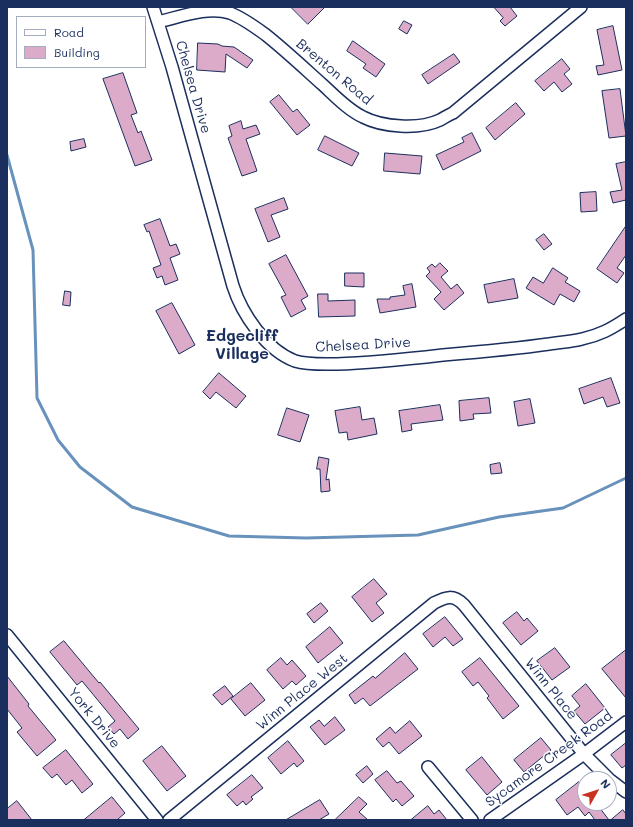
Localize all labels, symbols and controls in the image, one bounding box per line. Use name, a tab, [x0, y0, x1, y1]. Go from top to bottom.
legend	[16, 16, 146, 68]
text: Road	[54, 24, 84, 40]
street label: Brenton Road	[293, 35, 375, 109]
street label: Chelsea Drive	[172, 39, 214, 135]
text: Building	[54, 44, 100, 60]
district label: Edgecliff Village	[206, 326, 278, 364]
street label: Chelsea Drive	[315, 334, 411, 356]
street label: Winn Place West	[253, 650, 351, 734]
street label: Winn Place	[521, 655, 581, 723]
street label: York Drive	[64, 684, 124, 752]
street label: Sycamore Creek Road	[482, 707, 616, 811]
north arrow	[577, 771, 617, 811]
text: N	[597, 776, 614, 792]

